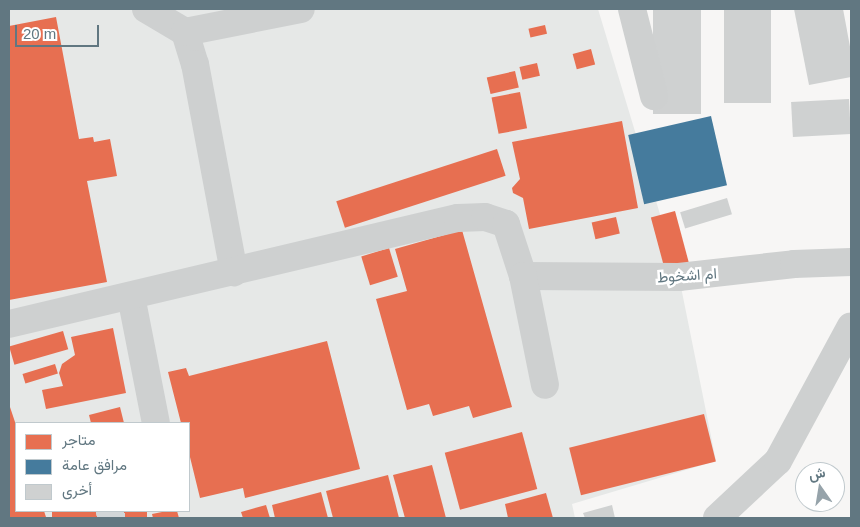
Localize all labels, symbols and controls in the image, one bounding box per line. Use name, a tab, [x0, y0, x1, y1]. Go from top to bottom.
scale bar	[18, 15, 101, 47]
text: 20 m	[23, 25, 56, 42]
street label: ام اشخوط	[657, 264, 717, 286]
legend	[15, 422, 190, 512]
text: متاجر	[62, 431, 96, 448]
text: مرافق عامة	[62, 456, 127, 473]
north arrow	[795, 462, 845, 512]
text: ش	[807, 464, 827, 483]
text: أخرى	[62, 481, 92, 498]

